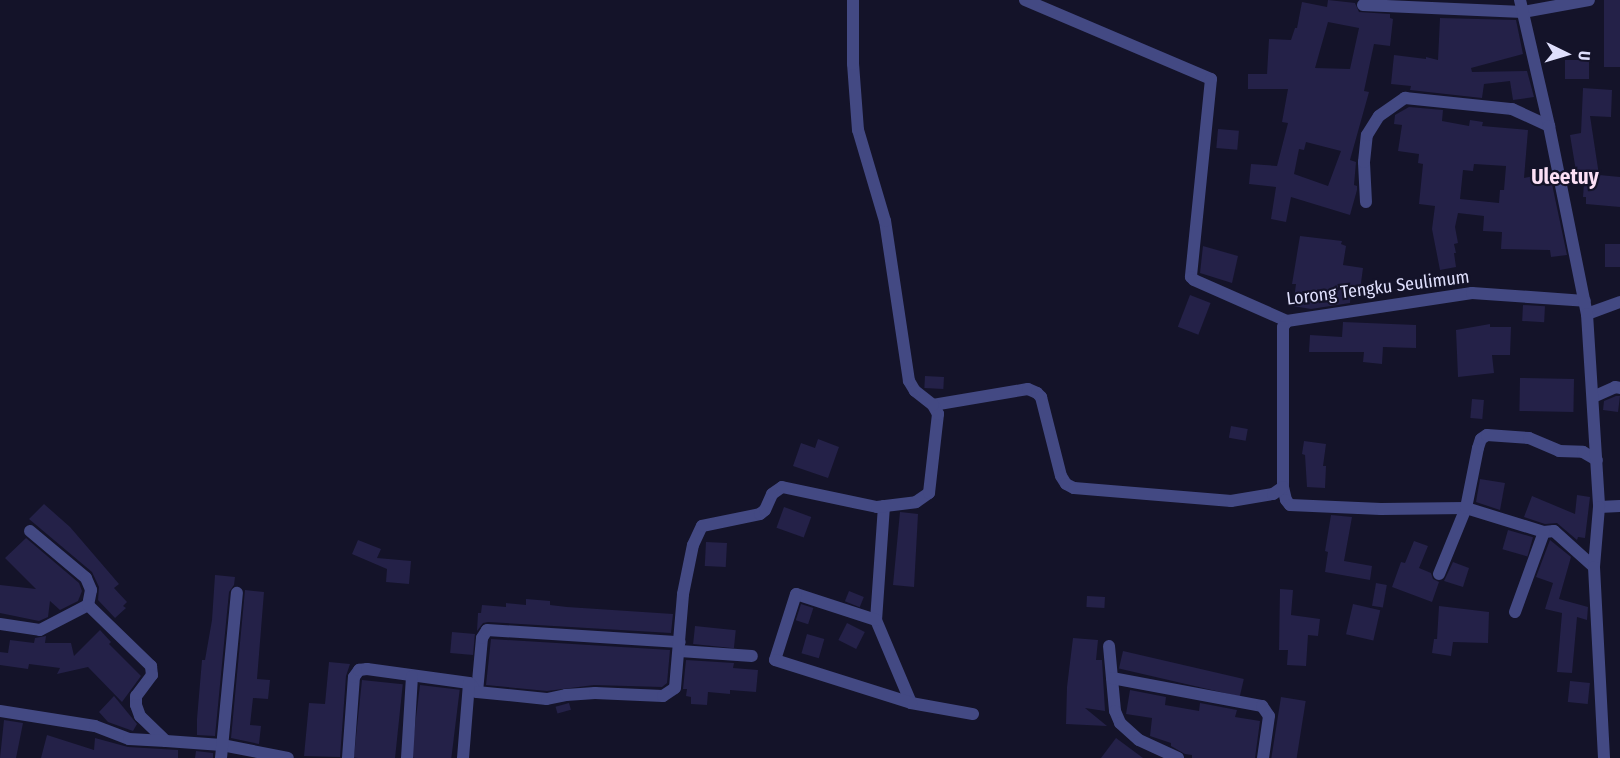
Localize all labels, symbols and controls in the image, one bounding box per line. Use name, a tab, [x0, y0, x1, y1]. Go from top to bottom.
north arrow	[1536, 24, 1596, 84]
text: U	[1575, 50, 1594, 61]
district label: Uleetuy	[1531, 164, 1599, 190]
street label: Lorong Tengku Seulimum	[1285, 266, 1471, 310]

